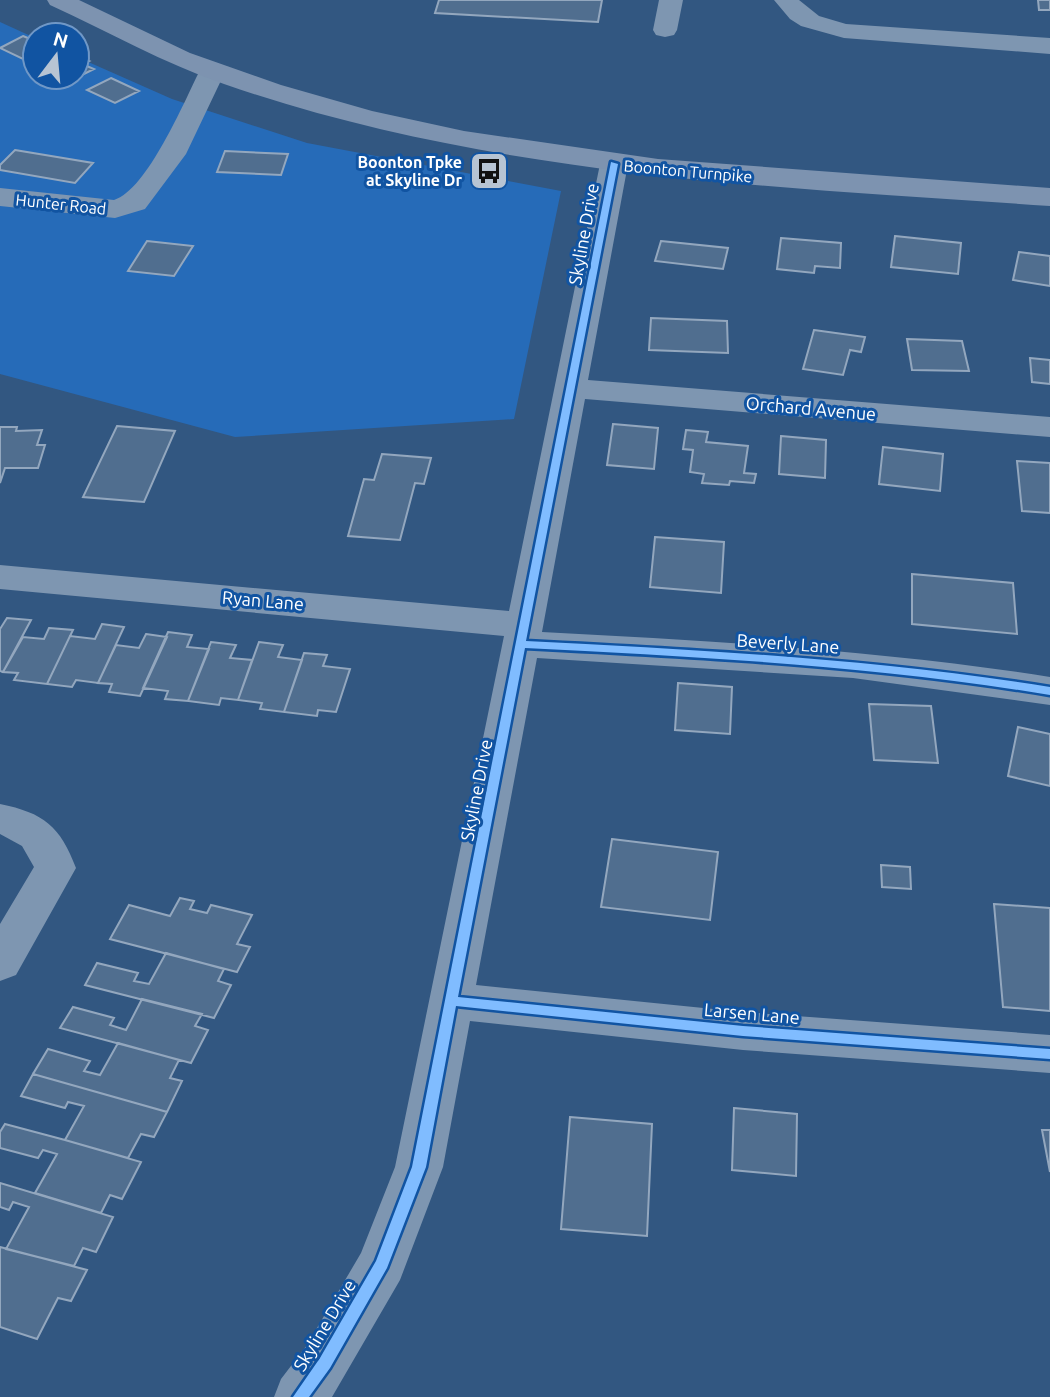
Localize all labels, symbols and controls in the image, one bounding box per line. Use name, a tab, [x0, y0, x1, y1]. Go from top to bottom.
north arrow	[21, 21, 91, 91]
text: N	[51, 27, 71, 52]
bus stop icon: Boonton Tpke at Skyline Dr	[468, 150, 510, 192]
place label: Boonton Tpke at Skyline Dr	[357, 153, 462, 189]
street label: Boonton Turnpike	[623, 156, 753, 186]
street label: Skyline Drive	[564, 181, 602, 287]
street label: Hunter Road	[15, 190, 107, 218]
street label: Orchard Avenue	[745, 392, 877, 424]
street label: Ryan Lane	[221, 586, 305, 614]
street label: Beverly Lane	[736, 629, 840, 657]
street label: Skyline Drive	[456, 737, 496, 843]
street label: Larsen Lane	[703, 999, 801, 1027]
street label: Skyline Drive	[289, 1276, 359, 1374]

